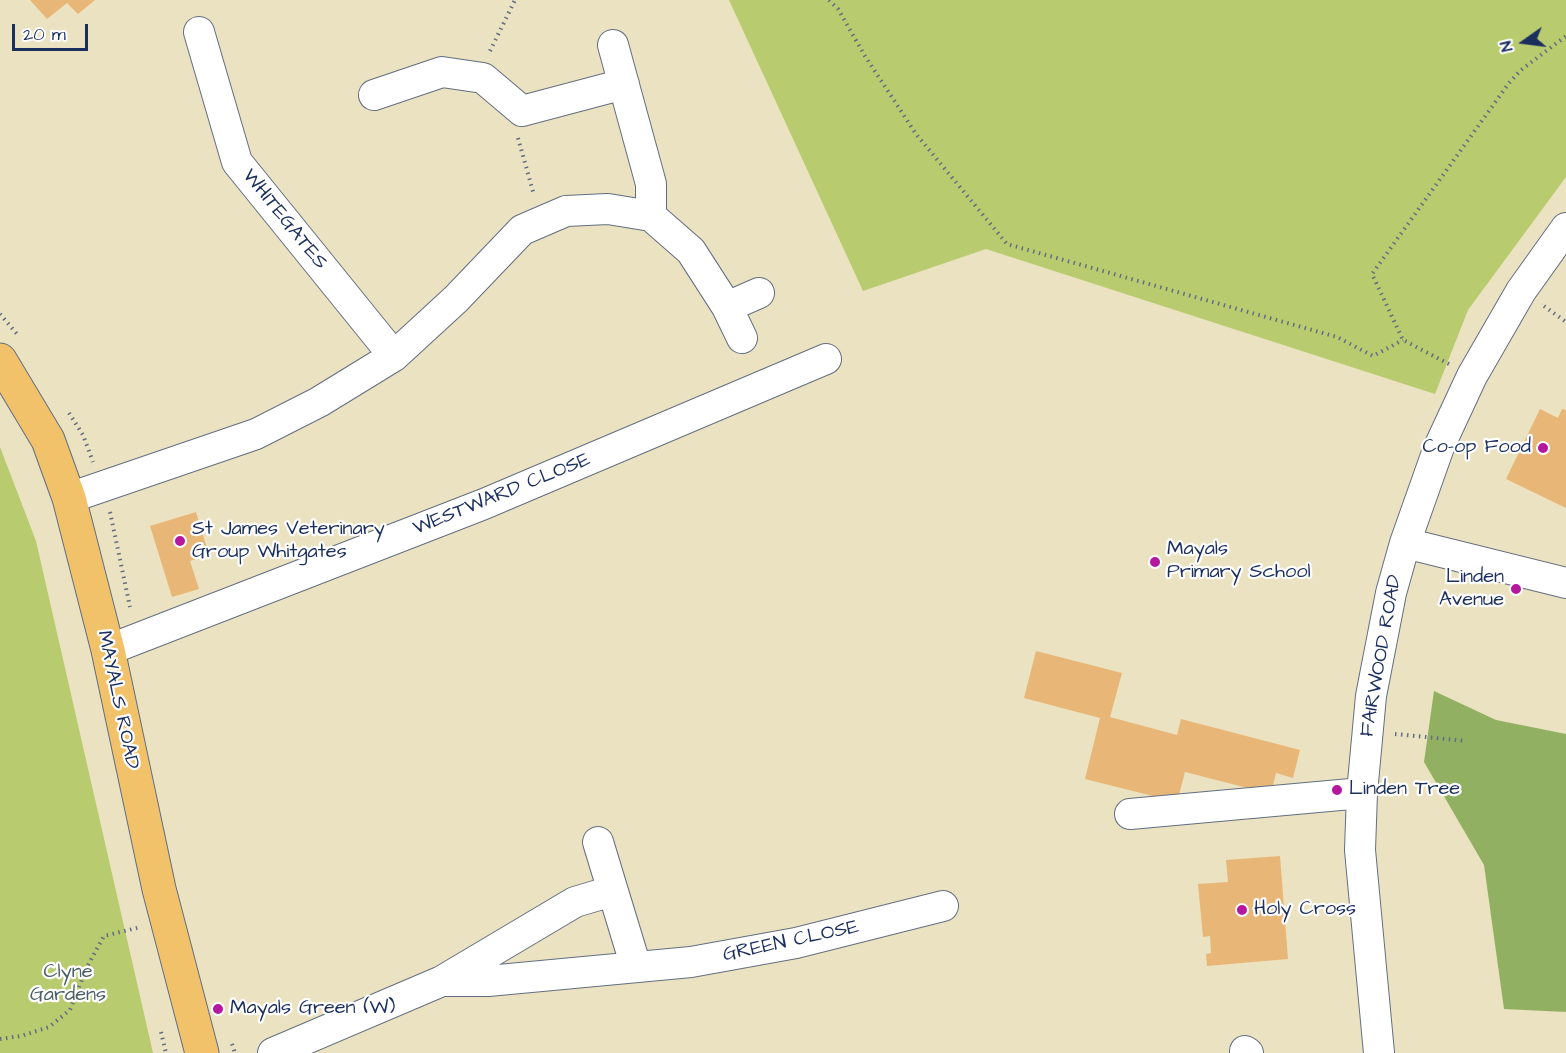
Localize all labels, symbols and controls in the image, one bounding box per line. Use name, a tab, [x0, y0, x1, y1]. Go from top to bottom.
scale bar	[15, 12, 92, 50]
north arrow	[1494, 12, 1554, 72]
text: 20 m	[23, 22, 66, 47]
text: N	[1495, 39, 1518, 54]
street label: WHITEGATES	[236, 165, 332, 275]
place label: Co-op Food	[1422, 436, 1531, 460]
marker: Co-op Food	[1536, 441, 1550, 455]
street label: WESTWARD CLOSE	[410, 448, 594, 542]
place label: St James Veterinary Group Whitgates	[192, 518, 385, 565]
marker: St James Veterinary Group Whitgates	[173, 534, 187, 548]
place label: Mayals Primary School	[1167, 538, 1311, 585]
marker: Mayals Primary School	[1148, 555, 1162, 569]
place label: Linden Avenue	[1439, 566, 1504, 613]
street label: FAIRWOOD ROAD	[1356, 573, 1408, 739]
marker: Linden Avenue	[1509, 582, 1523, 596]
street label: MAYALS ROAD	[91, 629, 143, 771]
place label: Linden Tree	[1349, 778, 1460, 802]
marker: Linden Tree	[1330, 783, 1344, 797]
place label: Holy Cross	[1254, 898, 1356, 922]
marker: Holy Cross	[1235, 903, 1249, 917]
street label: GREEN CLOSE	[721, 916, 861, 968]
park label: Clyne Gardens	[30, 961, 106, 1008]
place label: Mayals Green (W)	[230, 997, 395, 1021]
marker: Mayals Green (W)	[211, 1002, 225, 1016]

